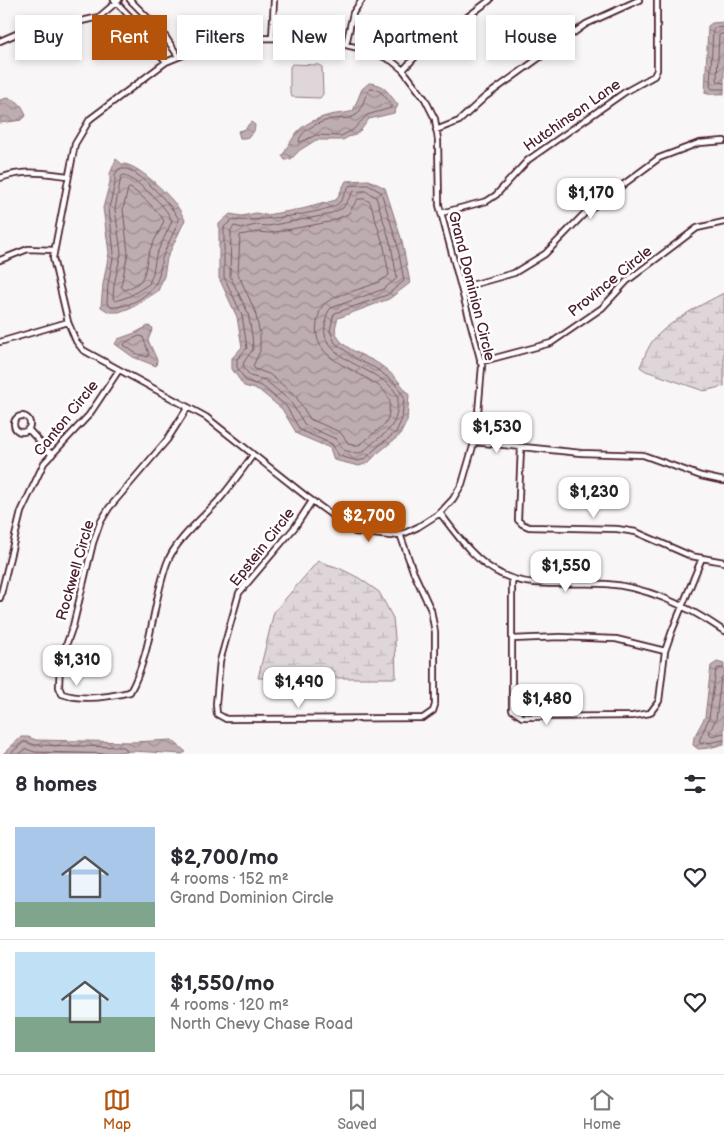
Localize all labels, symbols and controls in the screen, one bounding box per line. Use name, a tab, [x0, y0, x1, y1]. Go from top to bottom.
chip: Buy	[15, 15, 82, 60]
chip: Rent	[92, 15, 167, 60]
chip: Filters	[177, 15, 263, 60]
chip: New	[273, 15, 345, 60]
chip: Apartment	[355, 15, 476, 60]
chip: House	[486, 15, 575, 60]
street label: Hutchinson Lane	[520, 75, 625, 156]
pin: $1,170	[550, 178, 632, 220]
text: $1,170	[568, 184, 614, 203]
street label: Grand Dominion Circle	[444, 209, 499, 363]
street label: Province Circle	[565, 242, 656, 321]
street label: Canton Circle	[30, 376, 103, 460]
pin: $1,530	[456, 412, 538, 454]
text: $1,530	[472, 418, 522, 437]
pin: $1,230	[553, 476, 635, 519]
text: $1,230	[569, 483, 619, 502]
pin: $2,700	[328, 500, 410, 543]
street label: Epstein Circle	[226, 504, 299, 590]
text: $2,700	[343, 507, 395, 526]
street label: Rockwell Circle	[52, 518, 99, 623]
pin: $1,550	[525, 550, 607, 593]
text: $1,550	[541, 557, 591, 576]
pin: $1,310	[36, 644, 118, 687]
text: $1,310	[54, 651, 100, 670]
pin: $1,490	[258, 666, 340, 709]
text: $1,490	[274, 673, 324, 692]
pin: $1,480	[506, 684, 588, 726]
text: $1,480	[522, 690, 572, 709]
icon: filters	[681, 770, 709, 798]
text: 8 homes	[15, 772, 97, 797]
text: $2,700/mo	[170, 845, 279, 870]
icon: home	[55, 847, 115, 907]
icon: heart	[681, 863, 709, 891]
text: 4 rooms · 152 m²	[170, 870, 289, 889]
text: Grand Dominion Circle	[170, 889, 334, 908]
text: $1,550/mo	[170, 971, 274, 996]
icon: home	[55, 972, 115, 1032]
icon: heart	[681, 988, 709, 1016]
text: 4 rooms · 120 m²	[170, 996, 289, 1015]
text: North Chevy Chase Road	[170, 1015, 353, 1034]
tab: Map	[103, 1086, 131, 1133]
tab: Saved	[337, 1086, 377, 1133]
tab: Home	[583, 1086, 621, 1133]

